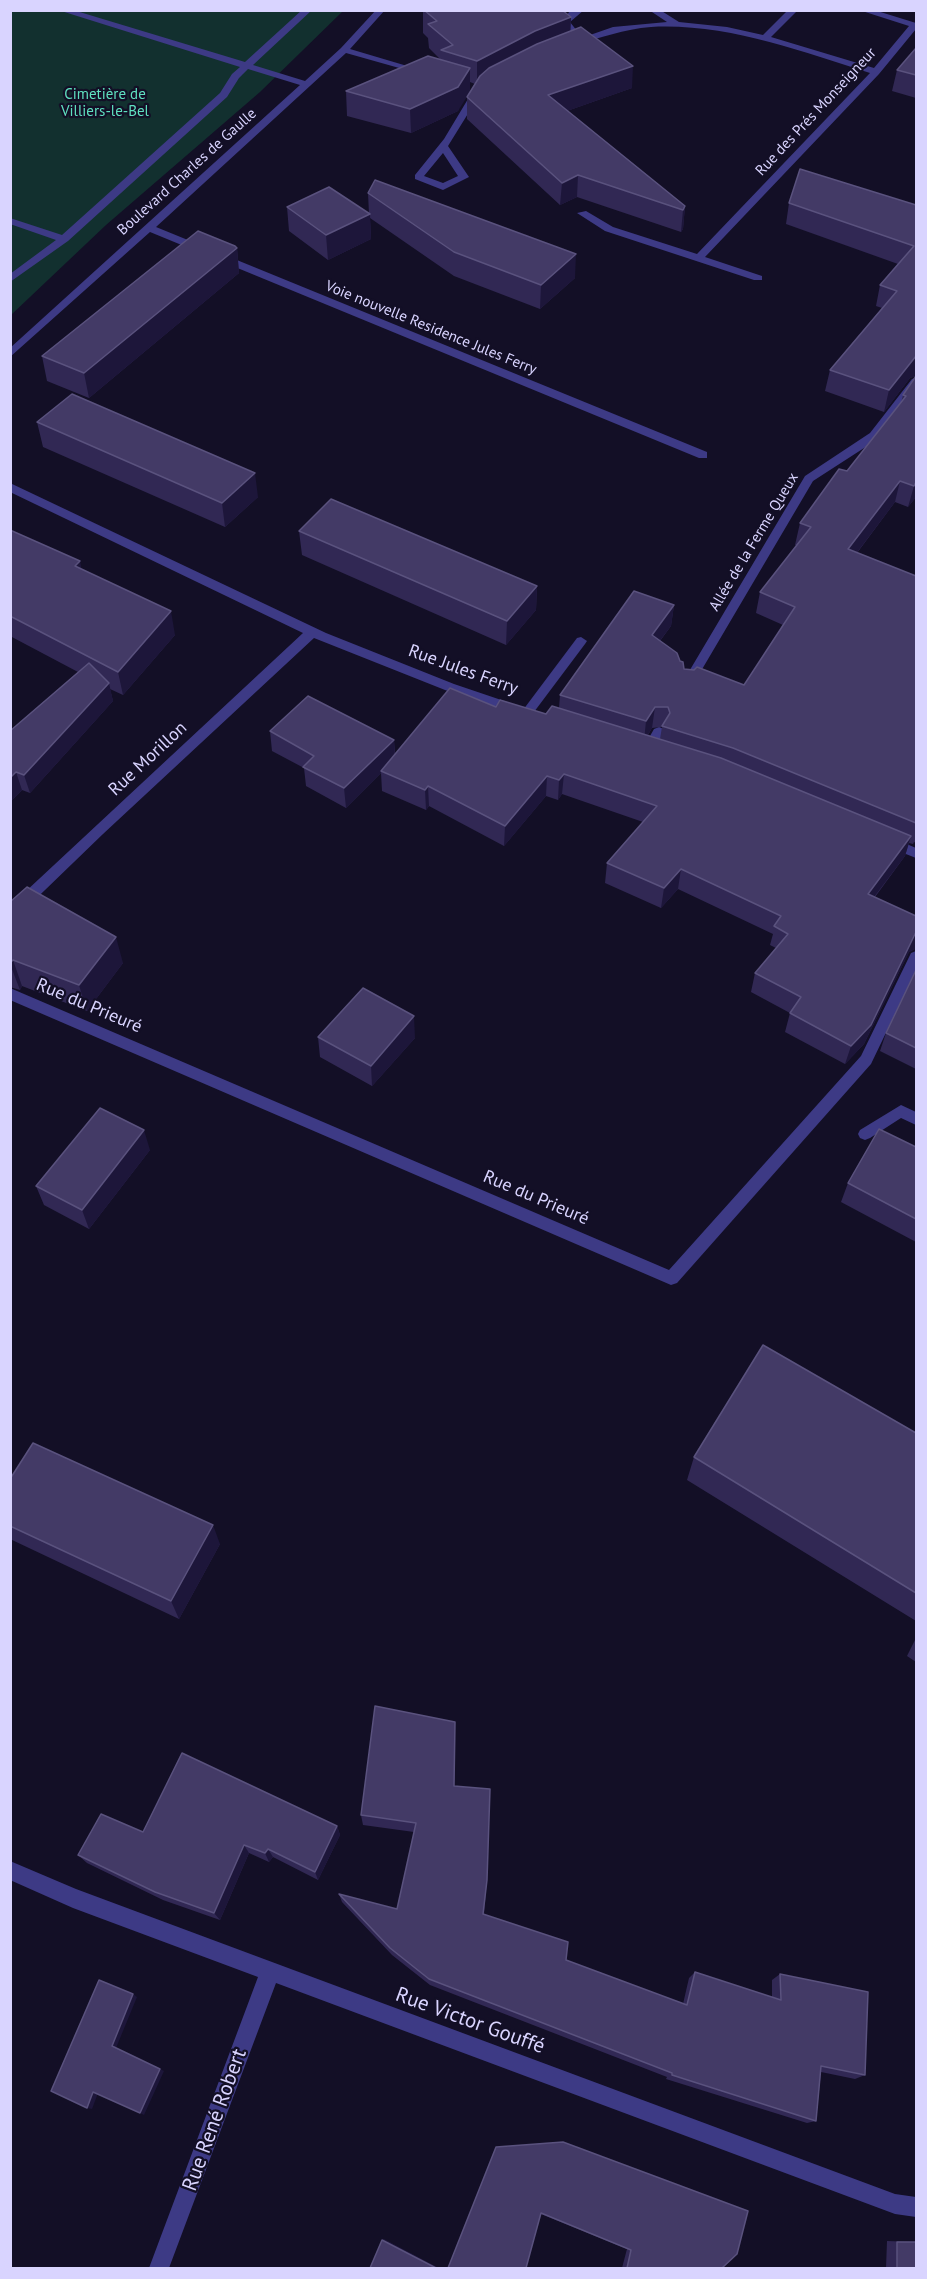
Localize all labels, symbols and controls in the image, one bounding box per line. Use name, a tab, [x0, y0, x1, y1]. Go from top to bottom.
street label: Rue des Prés Monseigneur	[752, 44, 880, 180]
park label: Cimetière de Villiers-le-Bel	[61, 86, 149, 121]
street label: Boulevard Charles de Gaulle	[114, 105, 260, 239]
street label: Voie nouvelle Residence Jules Ferry	[323, 277, 539, 379]
street label: Allée de la Ferme Queux	[706, 470, 802, 614]
street label: Rue Jules Ferry	[405, 640, 521, 700]
street label: Rue Morillon	[104, 717, 192, 801]
street label: Rue du Prieuré	[33, 974, 145, 1038]
street label: Rue du Prieuré	[480, 1166, 592, 1230]
street label: Rue Victor Gouffé	[392, 1982, 548, 2060]
street label: Rue René Robert	[178, 2045, 252, 2195]

